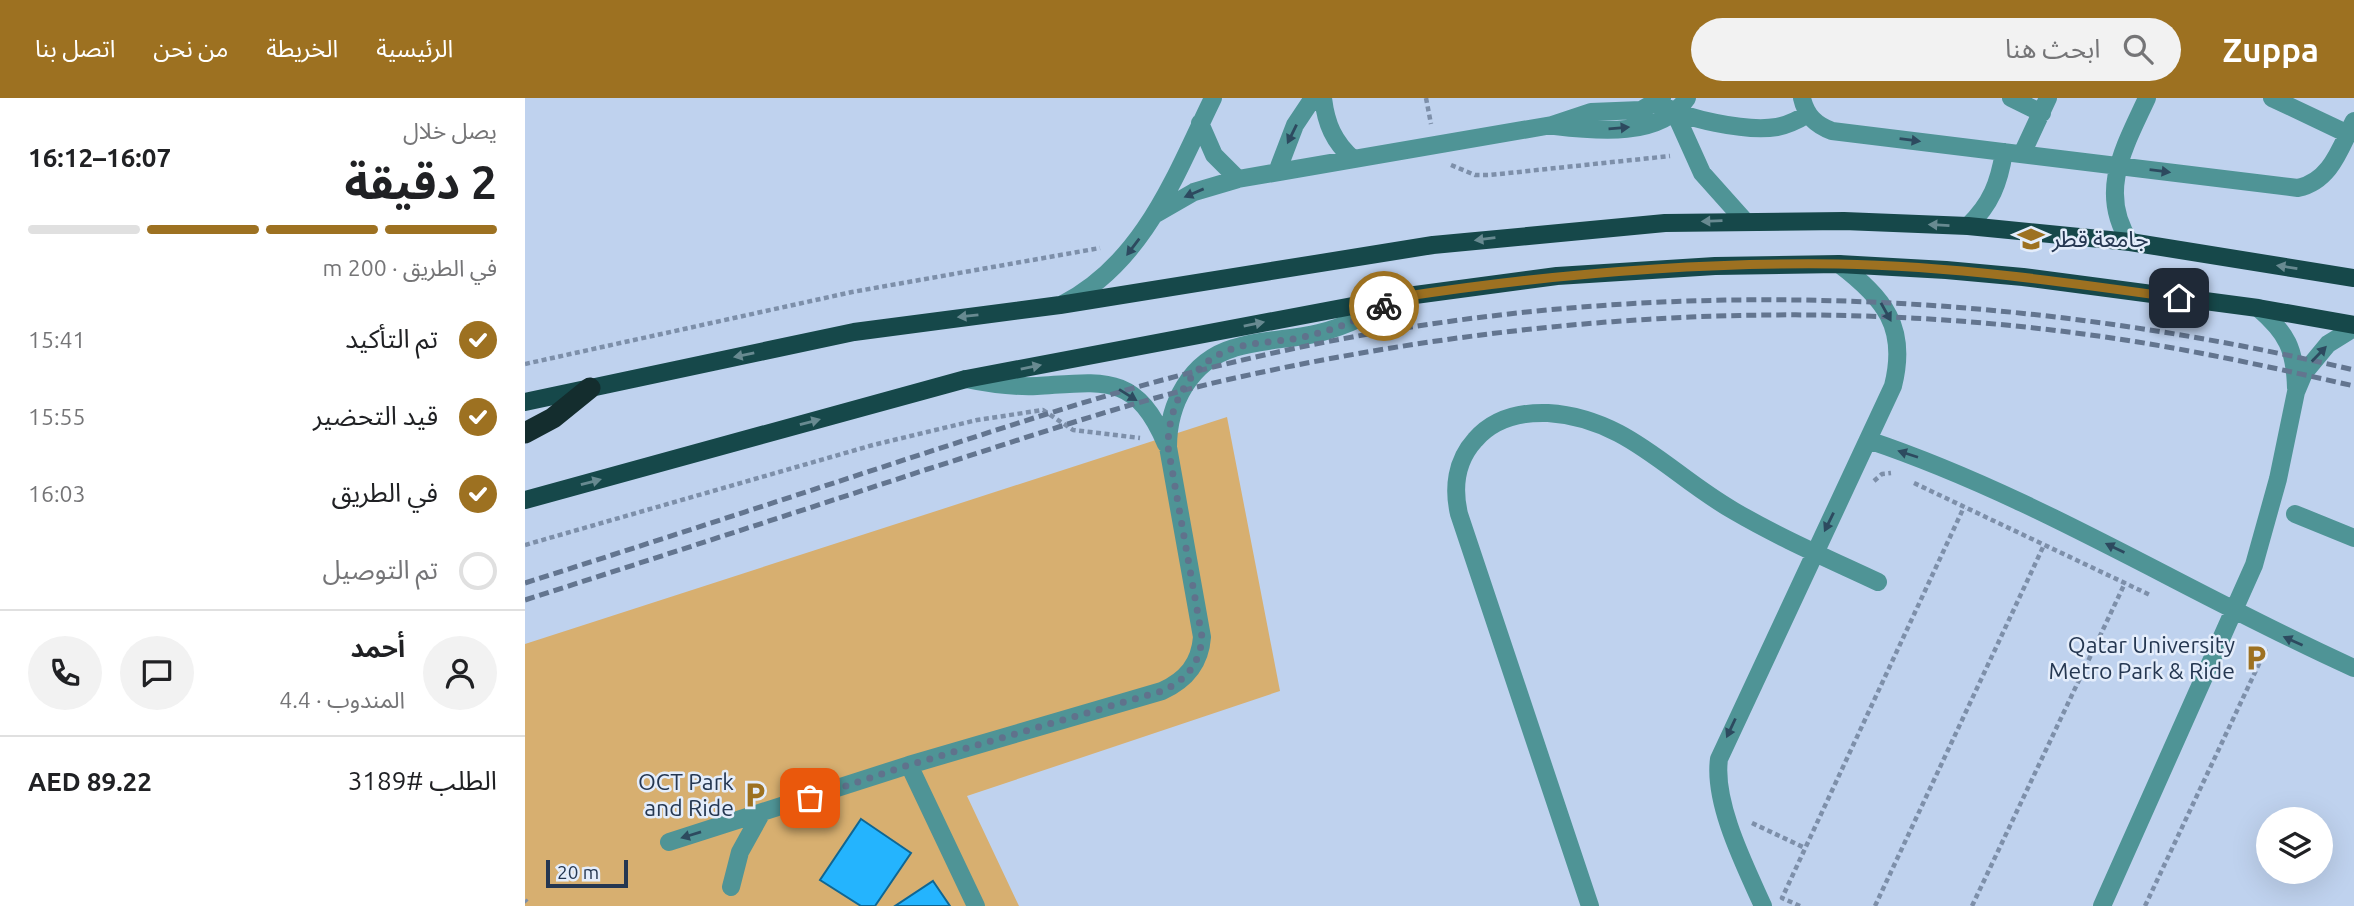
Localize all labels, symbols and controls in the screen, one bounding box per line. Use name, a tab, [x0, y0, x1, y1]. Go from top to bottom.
search box	[1691, 18, 2181, 81]
icon: search	[2119, 30, 2157, 68]
text: Zuppa	[2223, 31, 2319, 68]
text: ابحث هنا	[2005, 34, 2101, 63]
text: اتصل بنا	[35, 35, 115, 62]
text: من نحن	[153, 35, 228, 62]
text: الخريطة	[266, 35, 338, 62]
text: الرئيسية	[376, 35, 453, 62]
text: يصل خلال	[403, 118, 497, 143]
one-way arrow	[1609, 122, 1631, 133]
one-way arrow	[1286, 124, 1297, 144]
one-way arrow	[1899, 135, 1921, 146]
text: 16:07–16:12	[28, 143, 171, 172]
text: 2 دقيقة	[344, 156, 497, 208]
one-way arrow	[2149, 166, 2171, 177]
one-way arrow	[1184, 188, 1205, 199]
one-way arrow	[1701, 216, 1723, 227]
one-way arrow	[1928, 220, 1950, 231]
school or university icon: جامعة قطر	[2016, 224, 2046, 254]
place label: جامعة قطر	[2051, 226, 2148, 253]
one-way arrow	[1474, 233, 1496, 244]
one-way arrow	[1126, 238, 1140, 256]
text: في الطريق · 200 m	[323, 255, 497, 280]
one-way arrow	[2276, 261, 2298, 272]
pin	[2149, 268, 2209, 328]
courier	[1349, 271, 1419, 341]
icon: home	[2160, 279, 2198, 317]
icon: bike	[1365, 287, 1403, 325]
one-way arrow	[1880, 302, 1892, 322]
one-way arrow	[957, 310, 979, 321]
one-way arrow	[1243, 319, 1265, 330]
icon: check	[459, 321, 497, 359]
text: تم التأكيد	[345, 324, 438, 353]
text: 15:41	[28, 327, 86, 352]
one-way arrow	[2310, 346, 2326, 363]
one-way arrow	[733, 349, 755, 360]
one-way arrow	[1020, 361, 1042, 372]
one-way arrow	[1119, 388, 1138, 401]
icon: check	[459, 398, 497, 436]
text: قيد التحضير	[313, 401, 438, 430]
text: 15:55	[28, 404, 86, 429]
one-way arrow	[799, 416, 821, 427]
one-way arrow	[1897, 448, 1918, 459]
icon: check	[459, 475, 497, 513]
one-way arrow	[580, 476, 602, 487]
text: في الطريق	[332, 478, 438, 507]
text: 16:03	[28, 481, 86, 506]
one-way arrow	[1823, 512, 1834, 532]
one-way arrow	[2105, 542, 2125, 553]
text: تم التوصيل	[323, 555, 438, 584]
place label: Qatar University Metro Park & Ride	[2048, 632, 2235, 683]
text: أحمد	[351, 633, 405, 662]
one-way arrow	[2283, 635, 2304, 646]
button: phone	[28, 636, 102, 710]
button: chat	[120, 636, 194, 710]
button: person	[423, 636, 497, 710]
parking icon: Qatar University Metro Park & Ride	[2241, 643, 2271, 673]
text: المندوب · 4.4	[279, 687, 405, 712]
one-way arrow	[1726, 718, 1737, 738]
text: الطلب #3189	[348, 766, 497, 795]
text: AED 89.22	[28, 767, 152, 796]
pin	[780, 768, 840, 828]
place label: OCT Park and Ride	[638, 769, 734, 820]
icon: bag	[791, 779, 829, 817]
parking icon: OCT Park and Ride	[740, 780, 770, 810]
map controls	[2256, 807, 2333, 884]
button: layers	[2256, 807, 2333, 884]
one-way arrow	[680, 831, 701, 841]
scale bar	[546, 857, 628, 889]
text: 20 m	[557, 861, 599, 883]

